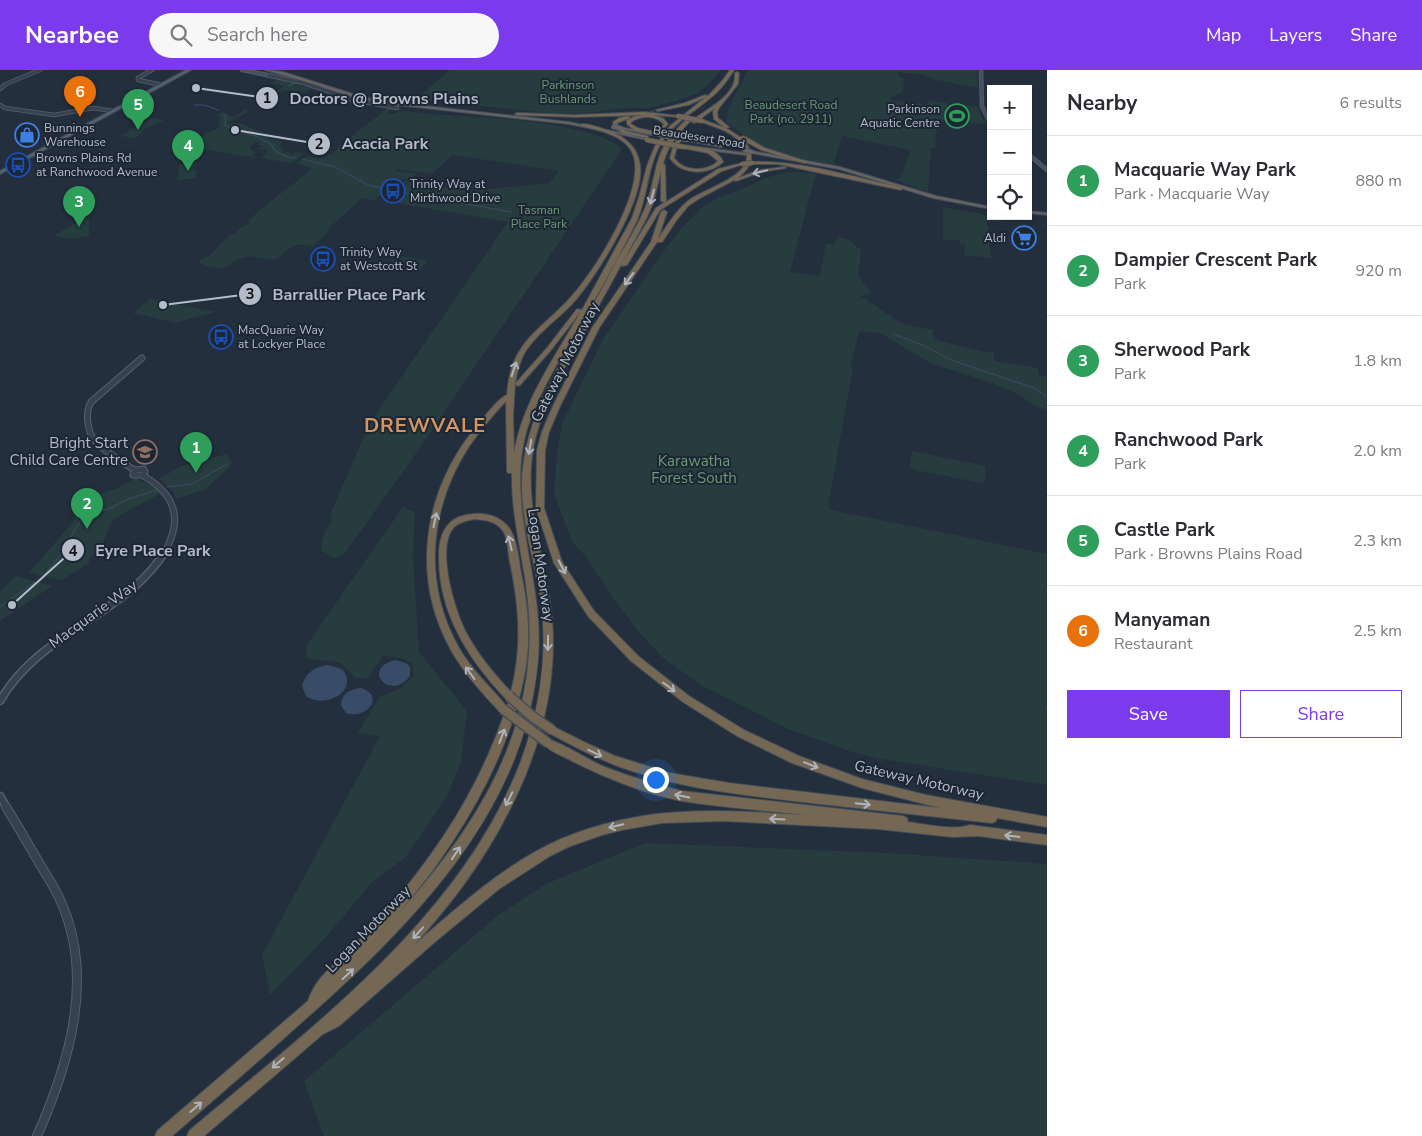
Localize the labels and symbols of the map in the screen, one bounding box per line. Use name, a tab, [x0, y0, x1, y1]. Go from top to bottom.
pin: 6	[64, 76, 96, 117]
park label: Parkinson Bushlands	[540, 77, 597, 107]
callout: Doctors @ Browns Plains	[255, 82, 489, 113]
text: 1	[262, 88, 272, 108]
text: Doctors @ Browns Plains	[290, 88, 479, 110]
pin: 5	[122, 89, 154, 130]
park label: Beaudesert Road Park (no. 2911)	[745, 97, 837, 127]
place label: Parkinson Aquatic Centre	[860, 101, 940, 131]
sports icon: Parkinson Aquatic Centre	[944, 103, 970, 129]
place label: Bunnings Warehouse	[44, 120, 106, 150]
shop icon: Bunnings Warehouse	[14, 122, 40, 148]
street label: Beaudesert Road	[652, 122, 746, 152]
callout: Acacia Park	[307, 128, 438, 159]
pin: 4	[172, 130, 204, 171]
text: Acacia Park	[342, 133, 429, 155]
text: 2	[314, 134, 324, 154]
place label: Browns Plains Rd at Ranchwood Avenue	[36, 150, 157, 180]
bus stop icon: Browns Plains Rd at Ranchwood Avenue	[5, 152, 31, 178]
one-way arrow	[753, 168, 769, 177]
place label: Trinity Way at Mirthwood Drive	[410, 176, 501, 206]
bus stop icon: Trinity Way at Mirthwood Drive	[380, 178, 406, 204]
pin: 3	[63, 186, 95, 227]
one-way arrow	[646, 189, 656, 205]
park label: Tasman Place Park	[511, 202, 568, 232]
supermarket icon: Aldi	[1011, 225, 1037, 251]
place label: Aldi	[984, 230, 1006, 246]
place label: Trinity Way at Westcott St	[340, 244, 418, 274]
bus stop icon: Trinity Way at Westcott St	[310, 246, 336, 272]
one-way arrow	[624, 272, 634, 286]
callout: Barrallier Place Park	[237, 279, 435, 310]
text: 3	[245, 284, 255, 304]
text: Barrallier Place Park	[273, 284, 426, 306]
street label: Gateway Motorway	[526, 298, 604, 425]
place label: MacQuarie Way at Lockyer Place	[238, 322, 325, 352]
bus stop icon: MacQuarie Way at Lockyer Place	[208, 324, 234, 350]
one-way arrow	[510, 362, 520, 378]
district label: DREWVALE	[364, 412, 486, 439]
pin: 1	[180, 432, 212, 473]
place label: Bright Start Child Care Centre	[9, 433, 129, 470]
school or university icon: Bright Start Child Care Centre	[132, 439, 158, 465]
one-way arrow	[524, 439, 534, 455]
park label: Karawatha Forest South	[651, 451, 737, 488]
pin: 2	[71, 488, 103, 529]
street label: Logan Motorway	[523, 507, 559, 623]
one-way arrow	[431, 512, 440, 528]
callout: Eyre Place Park	[61, 535, 221, 566]
one-way arrow	[505, 535, 514, 551]
text: Eyre Place Park	[95, 540, 211, 562]
text: 4	[68, 541, 78, 561]
one-way arrow	[558, 559, 567, 574]
street label: Macquarie Way	[45, 575, 141, 653]
one-way arrow	[543, 634, 553, 650]
one-way arrow	[465, 666, 475, 680]
one-way arrow	[662, 682, 676, 692]
one-way arrow	[498, 729, 507, 744]
one-way arrow	[587, 749, 602, 758]
street label: Gateway Motorway	[852, 755, 986, 805]
one-way arrow	[803, 761, 818, 771]
your location	[643, 767, 669, 793]
one-way arrow	[674, 790, 690, 800]
one-way arrow	[504, 791, 513, 806]
one-way arrow	[855, 799, 871, 809]
one-way arrow	[769, 814, 785, 823]
one-way arrow	[608, 822, 624, 831]
one-way arrow	[1004, 831, 1020, 841]
one-way arrow	[451, 846, 461, 860]
street label: Logan Motorway	[321, 881, 415, 977]
one-way arrow	[412, 926, 424, 939]
one-way arrow	[342, 968, 355, 980]
one-way arrow	[271, 1057, 284, 1069]
one-way arrow	[189, 1101, 202, 1113]

